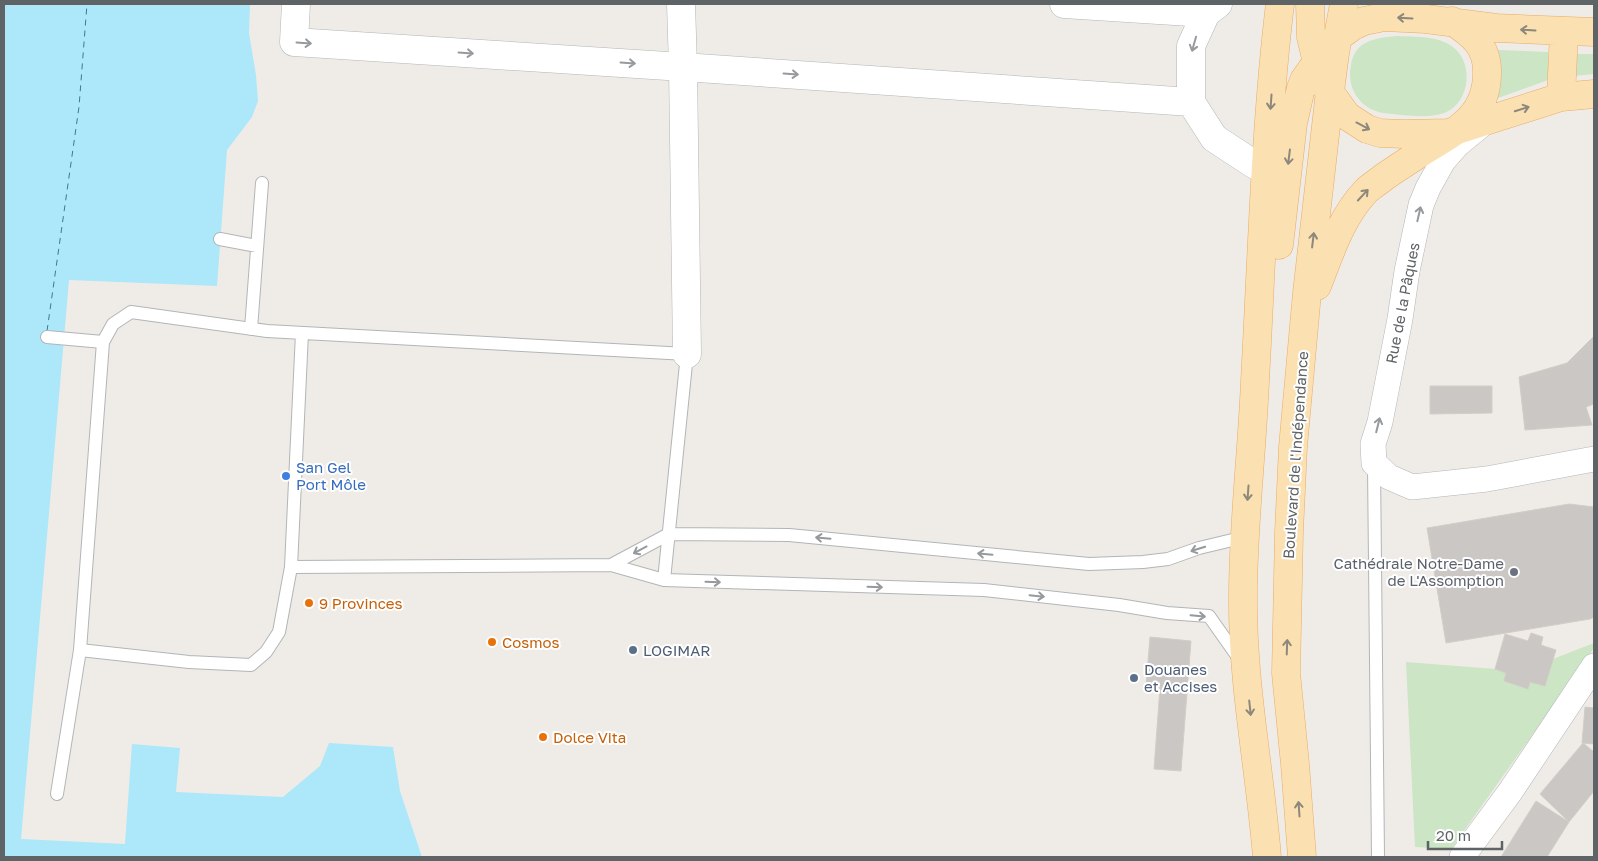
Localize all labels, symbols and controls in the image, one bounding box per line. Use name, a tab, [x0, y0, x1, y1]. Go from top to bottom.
one-way arrow	[1398, 14, 1414, 23]
one-way arrow	[1520, 25, 1536, 34]
one-way arrow	[1188, 36, 1198, 52]
one-way arrow	[296, 38, 312, 47]
one-way arrow	[458, 48, 474, 57]
one-way arrow	[620, 59, 636, 68]
one-way arrow	[782, 70, 798, 79]
one-way arrow	[1266, 93, 1276, 109]
one-way arrow	[1513, 104, 1529, 113]
one-way arrow	[1355, 122, 1370, 131]
one-way arrow	[1284, 149, 1294, 165]
one-way arrow	[1357, 188, 1369, 201]
one-way arrow	[1415, 207, 1424, 223]
one-way arrow	[1308, 233, 1318, 249]
street label: Rue de la Pâques	[1381, 241, 1423, 365]
street label: Boulevard de l'Indépendance	[1279, 350, 1311, 560]
one-way arrow	[1374, 418, 1383, 434]
place label: San Gel Port Môle	[296, 458, 366, 493]
marker: San Gel Port Môle	[280, 470, 292, 482]
one-way arrow	[1244, 485, 1253, 501]
one-way arrow	[816, 533, 832, 543]
one-way arrow	[1190, 544, 1206, 554]
one-way arrow	[633, 545, 647, 555]
one-way arrow	[977, 549, 993, 558]
place label: Cathédrale Notre-Dame de L'Assomption	[1334, 554, 1504, 589]
marker: Cathédrale Notre-Dame de L'Assomption	[1508, 566, 1520, 578]
one-way arrow	[704, 577, 720, 586]
one-way arrow	[867, 582, 883, 591]
one-way arrow	[1029, 591, 1045, 601]
place label: 9 Provinces	[319, 594, 403, 612]
marker: 9 Provinces	[303, 597, 315, 609]
one-way arrow	[1190, 611, 1206, 620]
place label: Cosmos	[502, 633, 559, 651]
marker: Cosmos	[486, 636, 498, 648]
one-way arrow	[1282, 639, 1291, 655]
place label: LOGIMAR	[643, 641, 711, 659]
marker: LOGIMAR	[627, 644, 639, 656]
place label: Douanes et Accises	[1144, 660, 1217, 695]
marker: Douanes et Accises	[1128, 672, 1140, 684]
one-way arrow	[1245, 700, 1255, 716]
place label: Dolce Vita	[553, 728, 626, 746]
marker: Dolce Vita	[537, 731, 549, 743]
one-way arrow	[1294, 801, 1303, 817]
scale bar	[1428, 818, 1502, 850]
text: 20 m	[1436, 826, 1471, 844]

